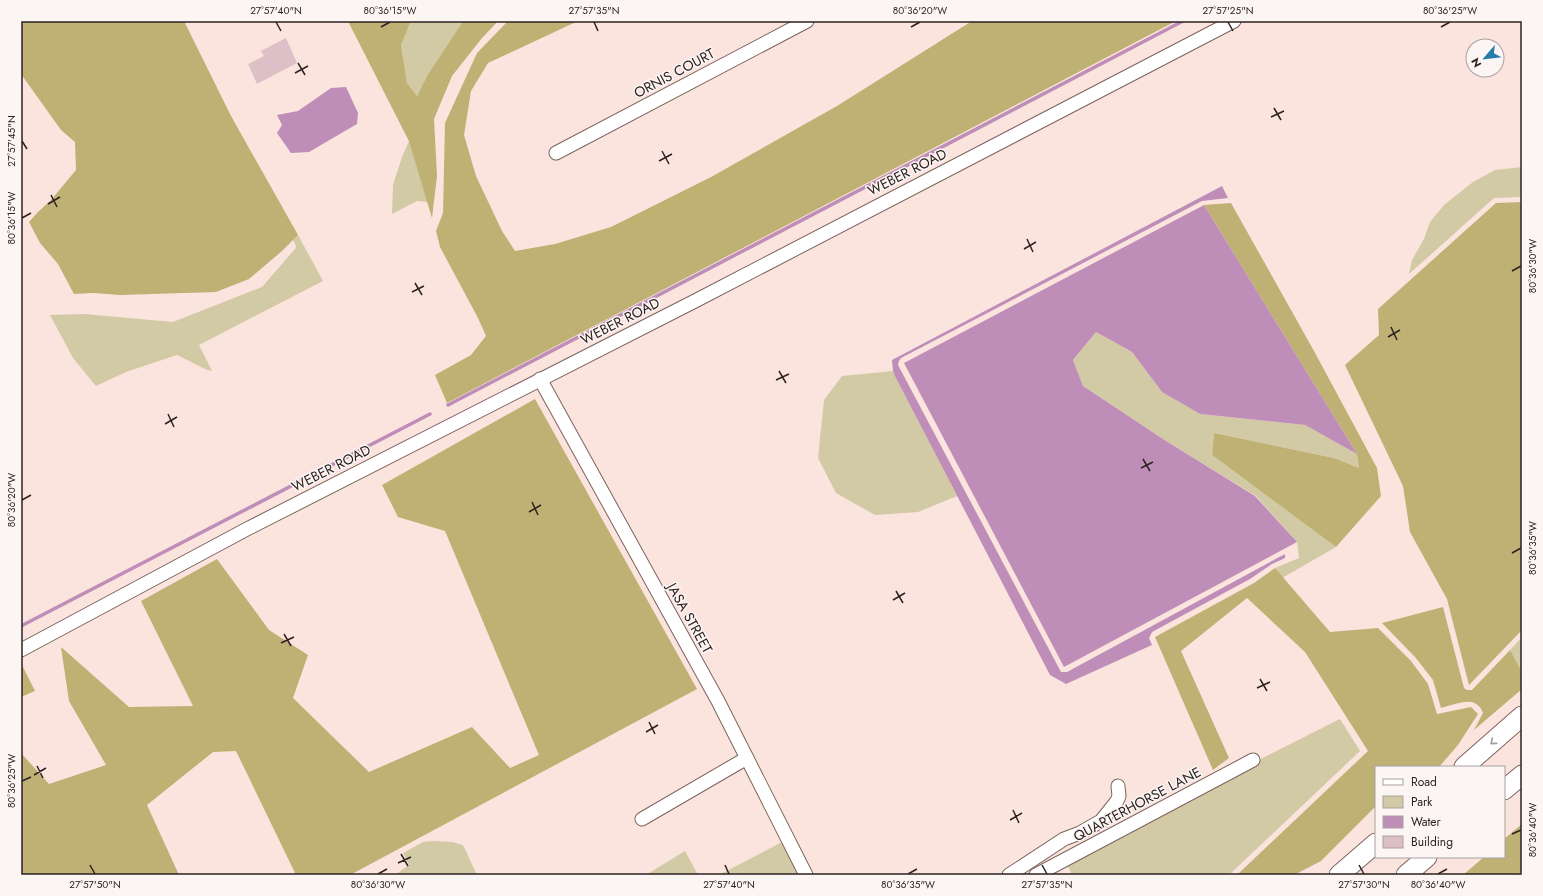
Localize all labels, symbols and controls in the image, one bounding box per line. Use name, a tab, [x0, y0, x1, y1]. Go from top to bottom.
text: 27°57'40"N	[250, 3, 302, 18]
text: 80°36'15"W	[364, 3, 417, 18]
text: 27°57'35"N	[569, 3, 619, 18]
text: 80°36'20"W	[893, 3, 947, 18]
text: 27°57'25"N	[1202, 3, 1254, 18]
text: 80°36'25"W	[1423, 3, 1477, 18]
north arrow	[1465, 38, 1505, 78]
street label: ORNIS COURT	[630, 43, 718, 103]
text: N	[1467, 55, 1485, 70]
text: 27°57'45"N	[4, 115, 19, 167]
street label: WEBER ROAD	[864, 143, 950, 201]
text: 80°36'15"W	[4, 191, 19, 245]
text: 80°36'30"W	[1525, 239, 1540, 293]
street label: WEBER ROAD	[577, 292, 663, 350]
street label: WEBER ROAD	[288, 439, 374, 497]
text: 80°36'20"W	[4, 473, 19, 527]
text: 80°36'35"W	[1525, 521, 1540, 575]
street label: JASA STREET	[661, 577, 718, 657]
one-way arrow	[1490, 737, 1498, 744]
text: 80°36'25"W	[4, 754, 19, 808]
street label: QUARTERHORSE LANE	[1070, 762, 1204, 846]
legend	[1375, 766, 1505, 858]
text: Road	[1411, 773, 1437, 791]
text: Park	[1411, 793, 1433, 811]
text: 80°36'40"W	[1525, 803, 1540, 857]
text: Water	[1411, 813, 1442, 831]
text: Building	[1411, 833, 1453, 851]
text: 27°57'50"N	[69, 877, 121, 892]
text: 80°36'30"W	[351, 877, 405, 892]
text: 27°57'40"N	[703, 877, 755, 892]
text: 80°36'35"W	[881, 877, 935, 892]
text: 27°57'35"N	[1022, 877, 1072, 892]
text: 27°57'30"N	[1338, 877, 1390, 892]
text: 80°36'40"W	[1411, 877, 1465, 892]

